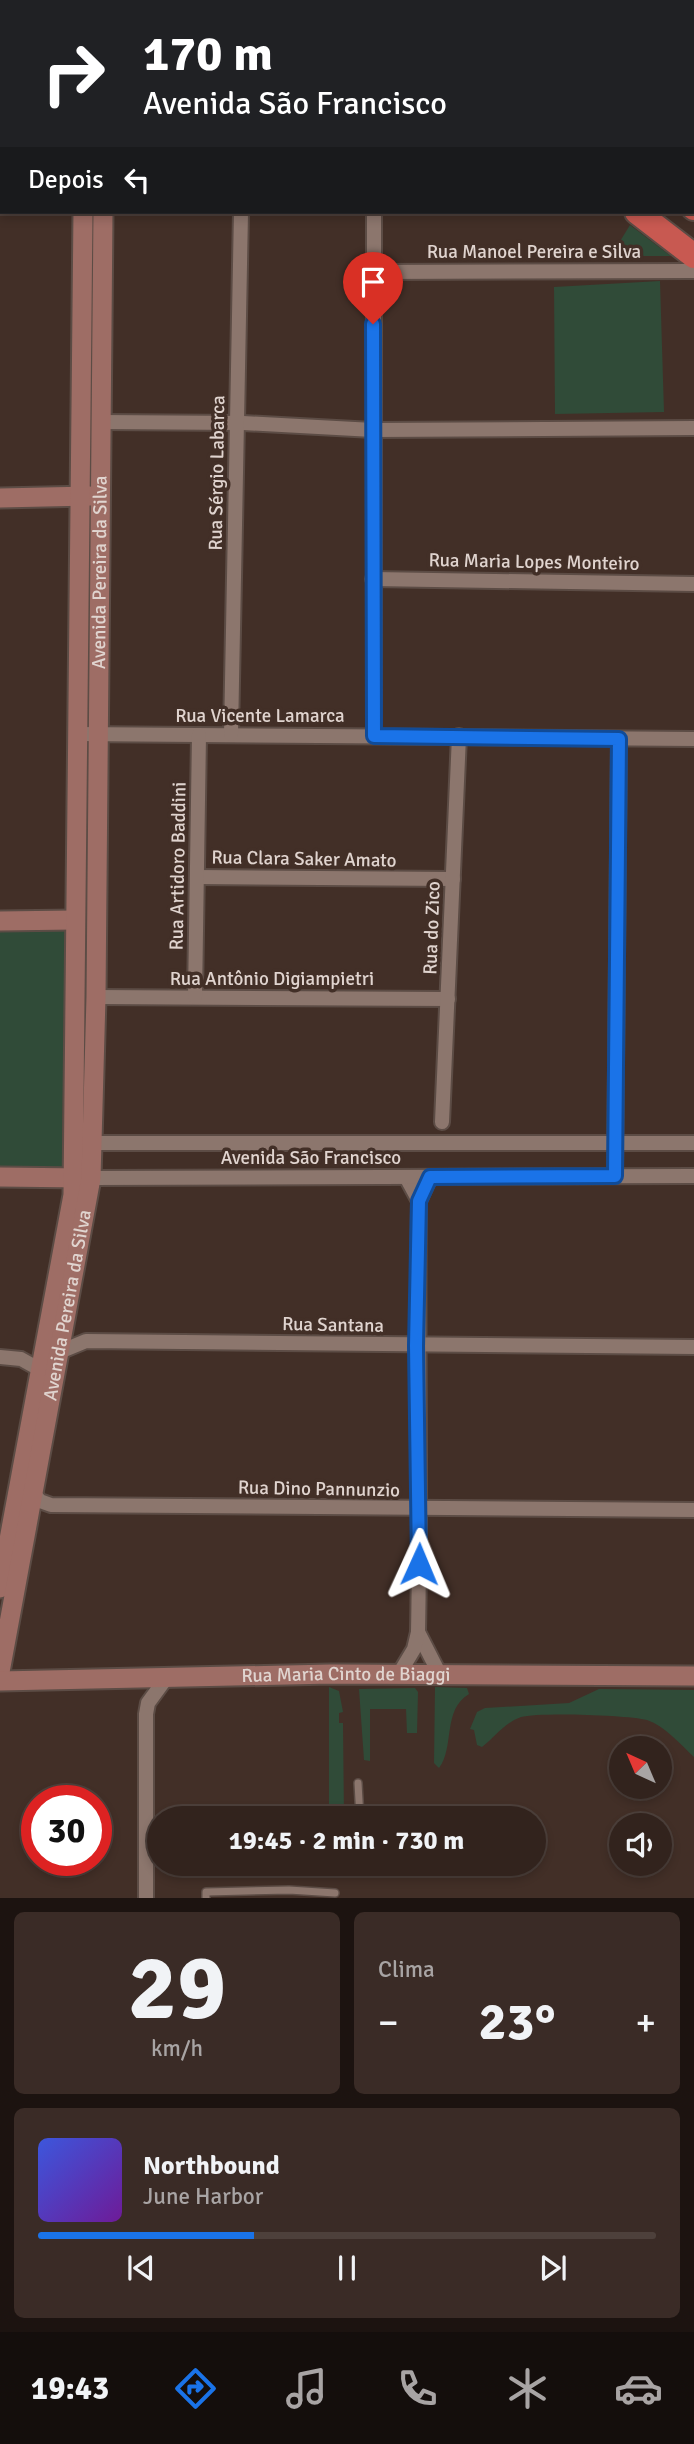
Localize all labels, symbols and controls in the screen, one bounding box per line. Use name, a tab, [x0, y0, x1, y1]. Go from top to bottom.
text: 170 m	[143, 24, 273, 84]
icon: right	[28, 28, 119, 119]
text: Avenida São Francisco	[143, 84, 447, 123]
icon: left	[118, 161, 156, 199]
text: Depois	[28, 164, 104, 196]
street label: Rua Manoel Pereira e Silva	[427, 240, 641, 264]
pin	[343, 252, 403, 324]
icon: arrive	[354, 263, 392, 301]
street label: Rua Sérgio Labarca	[204, 395, 230, 551]
street label: Avenida Pereira da Silva	[87, 475, 113, 669]
street label: Rua Maria Lopes Monteiro	[428, 548, 640, 576]
street label: Rua Vicente Lamarca	[175, 704, 345, 728]
street label: Rua Artidoro Baddini	[165, 782, 191, 950]
street label: Rua Clara Saker Amato	[211, 845, 397, 873]
street label: Rua do Zico	[418, 881, 446, 975]
street label: Rua Antônio Digiampietri	[170, 967, 374, 991]
street label: Avenida São Francisco	[221, 1146, 401, 1170]
street label: Avenida Pereira da Silva	[38, 1208, 97, 1403]
street label: Rua Santana	[282, 1312, 384, 1338]
street label: Rua Dino Pannunzio	[238, 1476, 400, 1502]
position arrow	[382, 1527, 456, 1601]
street label: Rua Maria Cinto de Biaggi	[241, 1662, 451, 1688]
north arrow	[609, 1736, 672, 1799]
map controls	[609, 1736, 672, 1876]
speed limit sign: 30	[21, 1785, 112, 1876]
button: sound	[609, 1813, 672, 1876]
text: 19:45 · 2 min · 730 m	[229, 1825, 464, 1857]
text: 29	[128, 1932, 226, 2045]
text: Clima	[378, 1955, 435, 1984]
text: 23°	[479, 1990, 555, 2054]
text: −	[378, 1999, 399, 2046]
text: +	[635, 1999, 656, 2046]
text: km/h	[151, 2034, 203, 2063]
text: Northbound	[143, 2150, 280, 2182]
text: June Harbor	[143, 2182, 263, 2211]
icon: previous	[122, 2249, 160, 2287]
icon: pause	[328, 2249, 366, 2287]
icon: next	[534, 2249, 572, 2287]
icon: directions	[171, 2364, 220, 2413]
icon: music	[282, 2364, 331, 2413]
icon: phone	[393, 2364, 442, 2413]
icon: climate	[503, 2364, 552, 2413]
icon: car	[614, 2364, 663, 2413]
text: 19:43	[31, 2369, 109, 2408]

